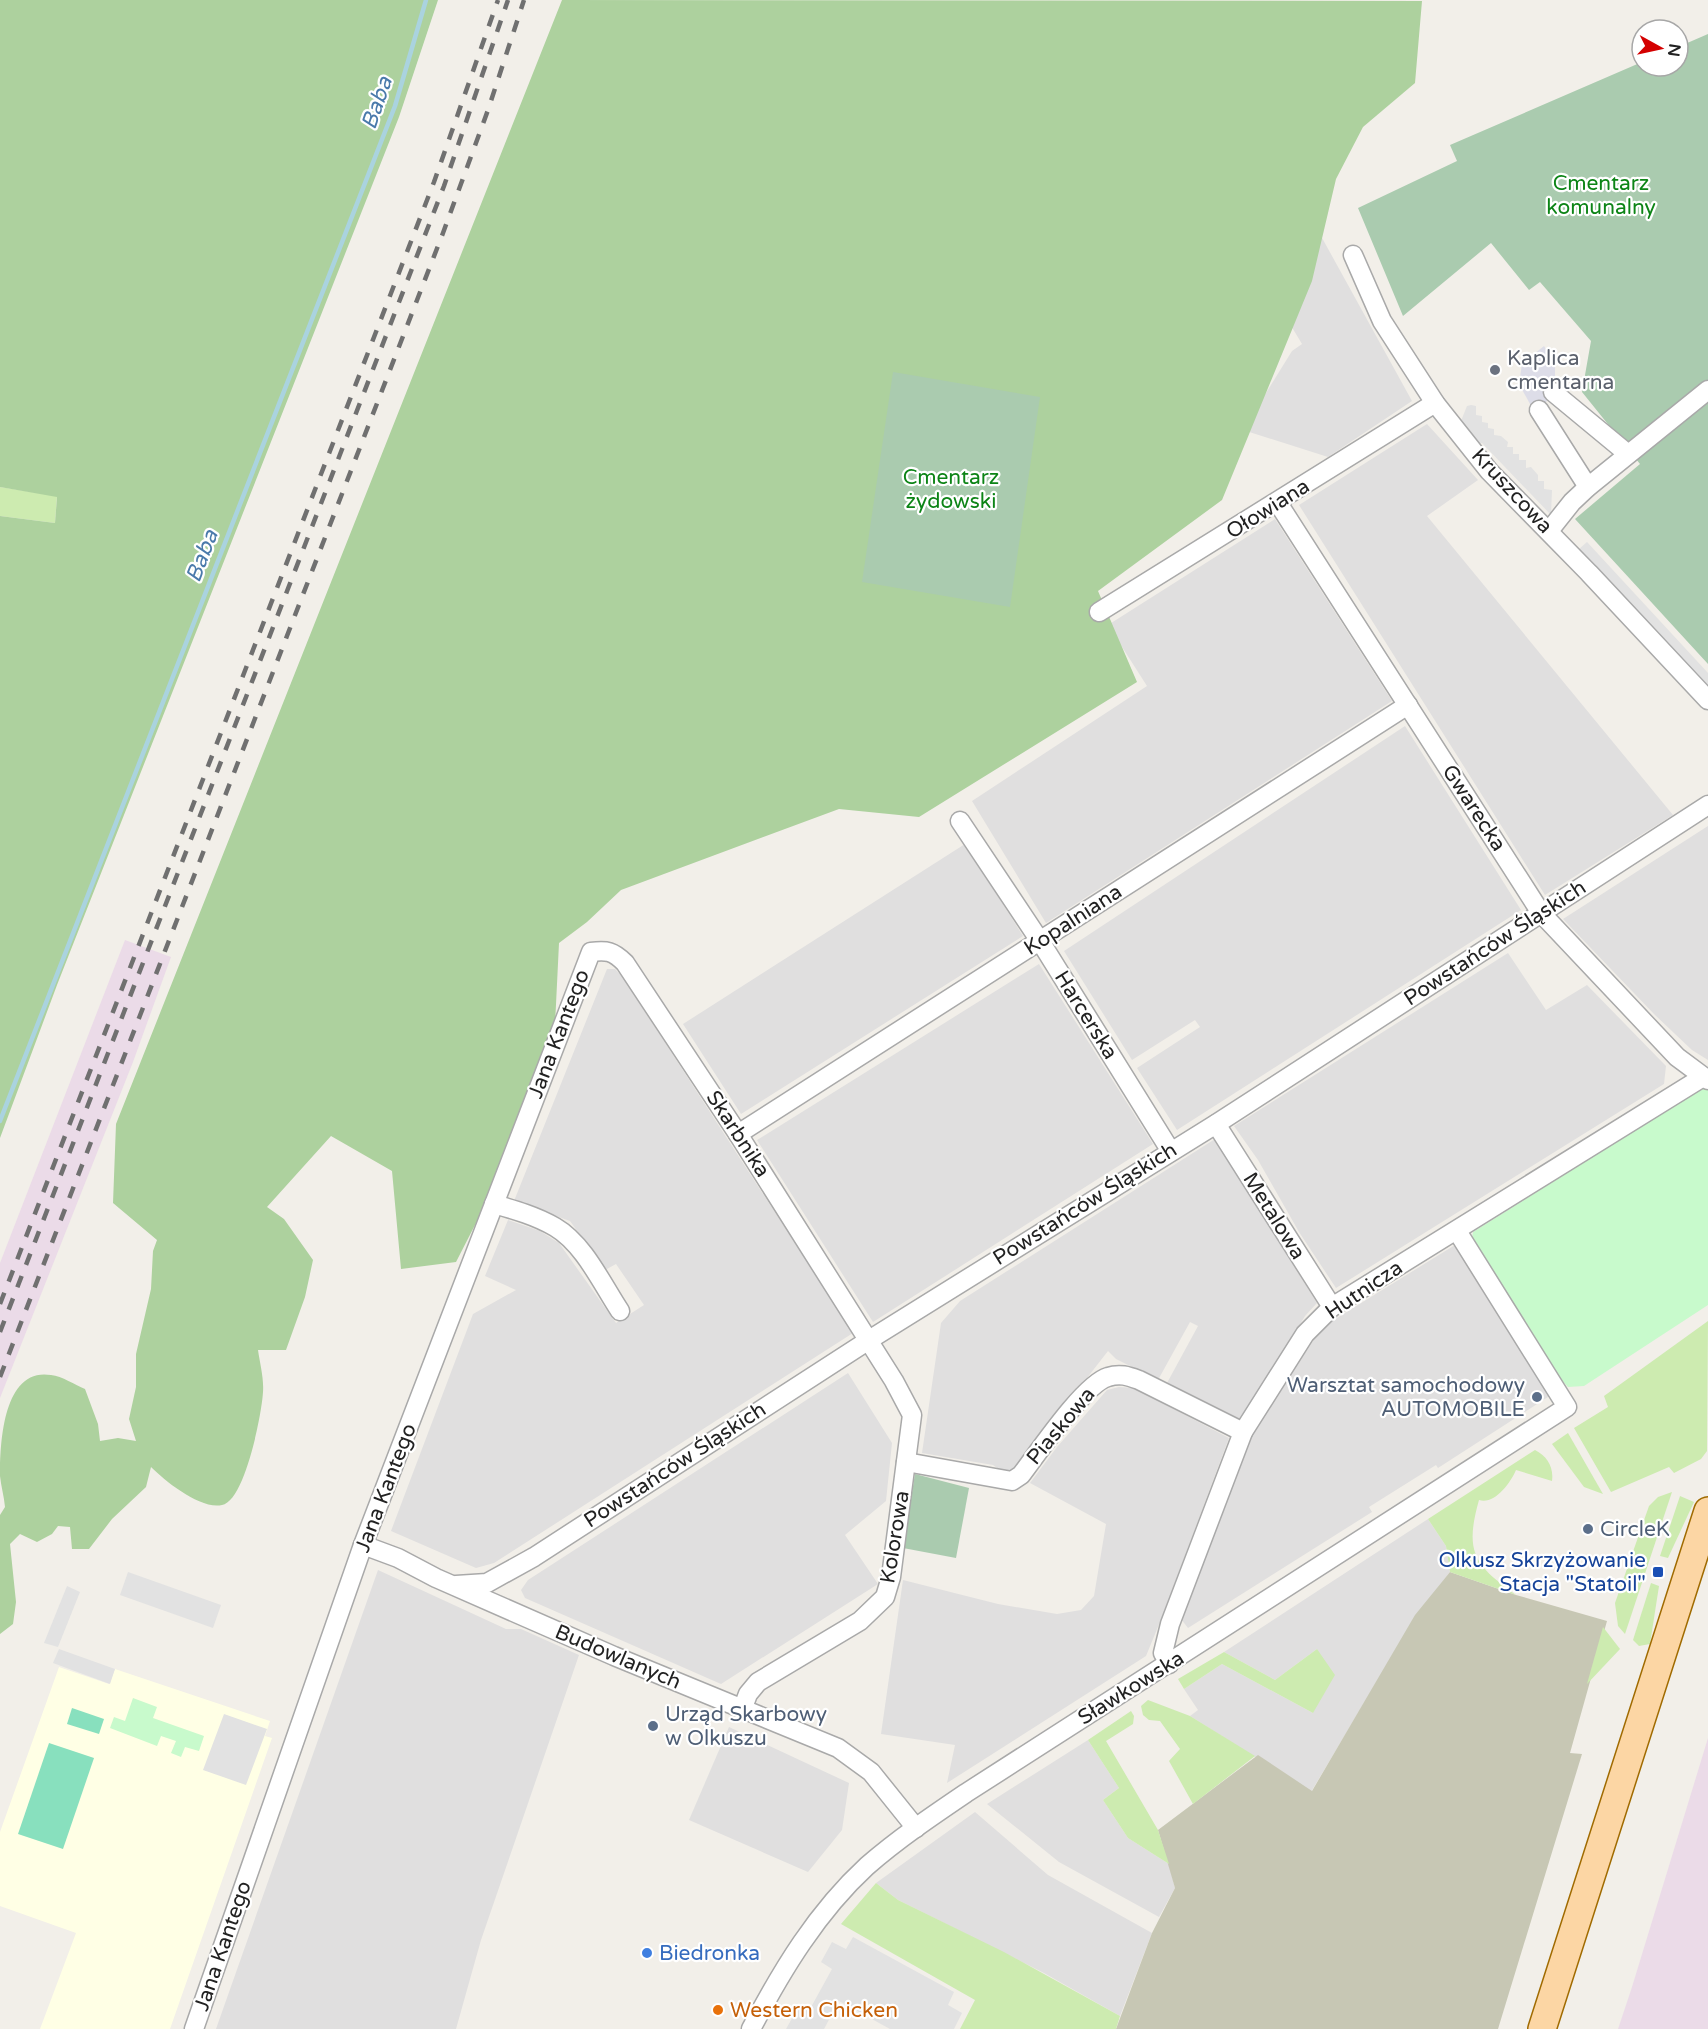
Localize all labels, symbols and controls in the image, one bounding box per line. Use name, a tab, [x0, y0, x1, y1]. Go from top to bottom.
north arrow	[1630, 18, 1690, 78]
text: N	[1663, 42, 1685, 58]
water label: Baba	[356, 73, 398, 133]
park label: Cmentarz komunalny	[1546, 171, 1656, 220]
place label: Kaplica cmentarna	[1507, 346, 1614, 395]
marker: Kaplica cmentarna	[1488, 363, 1502, 377]
street label: Kruszcowa	[1466, 443, 1558, 539]
park label: Cmentarz żydowski	[903, 465, 999, 514]
street label: Ołowiana	[1222, 474, 1314, 544]
water label: Baba	[180, 526, 224, 586]
street label: Gwarecka	[1437, 760, 1511, 856]
street label: Powstańców Śląskich	[1399, 875, 1591, 1011]
street label: Kopalniana	[1019, 879, 1127, 961]
street label: Jana Kantego	[523, 966, 595, 1102]
street label: Harcerska	[1049, 966, 1123, 1064]
street label: Skarbnika	[701, 1086, 775, 1182]
street label: Powstańców Śląskich	[989, 1137, 1181, 1271]
street label: Metalowa	[1237, 1168, 1311, 1264]
street label: Hutnicza	[1321, 1255, 1407, 1325]
place label: Warsztat samochodowy AUTOMOBILE	[1287, 1373, 1525, 1422]
street label: Piaskowa	[1021, 1382, 1101, 1470]
marker: Warsztat samochodowy AUTOMOBILE	[1530, 1390, 1544, 1404]
street label: Powstańców Śląskich	[579, 1397, 771, 1533]
street label: Jana Kantego	[350, 1420, 422, 1556]
street label: Kolorowa	[875, 1489, 915, 1585]
place label: CircleK	[1600, 1517, 1670, 1542]
marker: CircleK	[1581, 1522, 1595, 1536]
place label: Olkusz Skrzyżowanie Stacja "Statoil"	[1438, 1548, 1646, 1597]
marker: Olkusz Skrzyżowanie Stacja "Statoil"	[1651, 1565, 1665, 1579]
street label: Budowlanych	[551, 1619, 685, 1695]
street label: Sławkowska	[1073, 1646, 1189, 1730]
place label: Urząd Skarbowy w Olkuszu	[665, 1702, 827, 1751]
marker: Urząd Skarbowy w Olkuszu	[646, 1719, 660, 1733]
street label: Jana Kantego	[189, 1878, 257, 2014]
place label: Biedronka	[659, 1941, 760, 1966]
marker: Biedronka	[640, 1946, 654, 1960]
place label: Western Chicken	[730, 1998, 898, 2023]
marker: Western Chicken	[711, 2003, 725, 2017]

